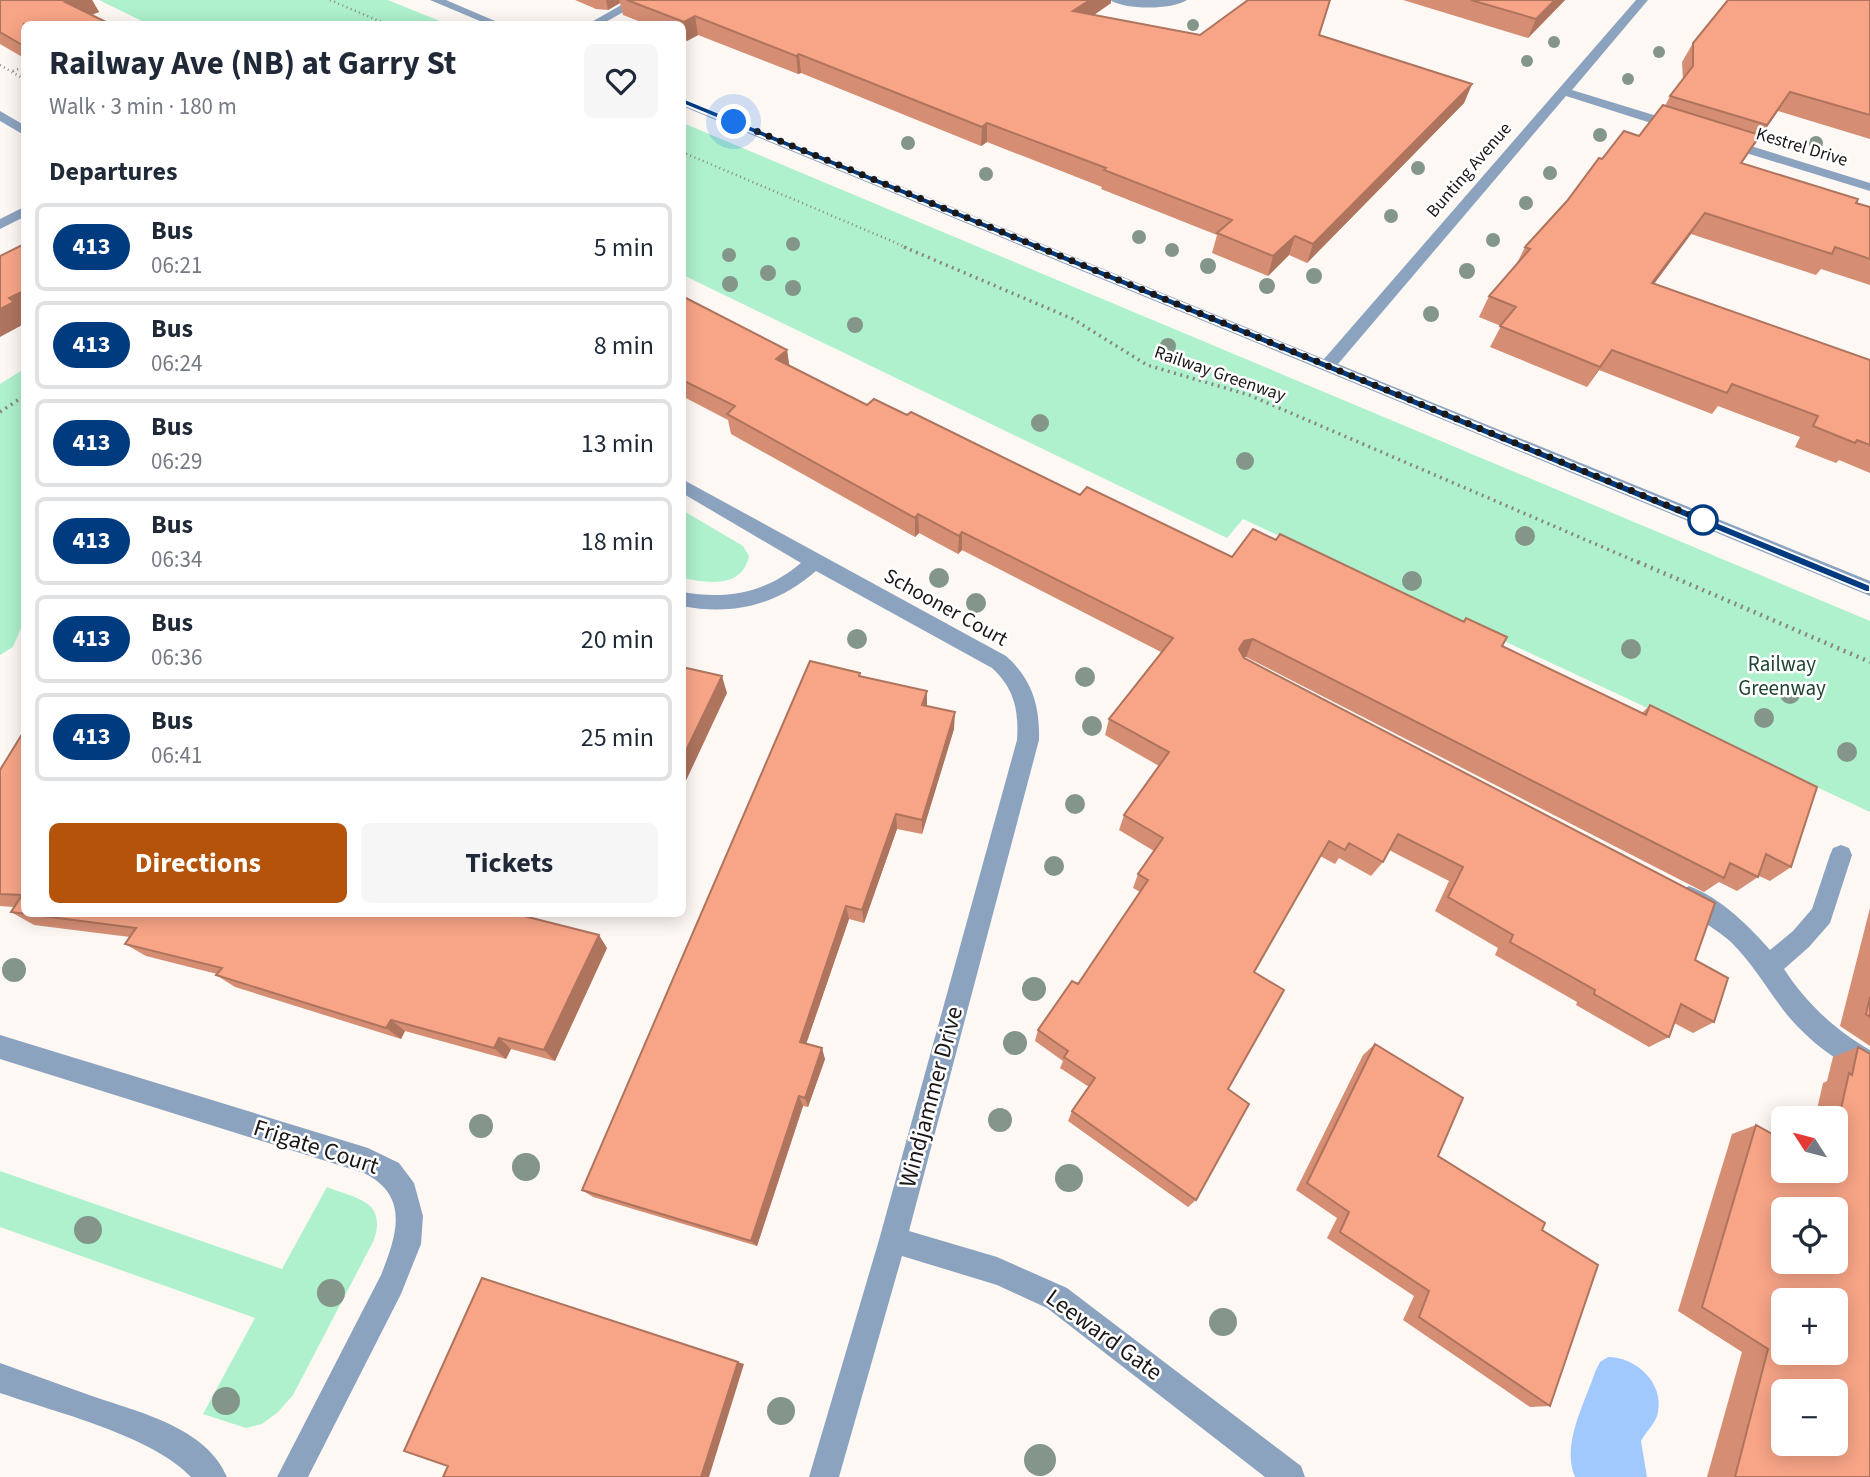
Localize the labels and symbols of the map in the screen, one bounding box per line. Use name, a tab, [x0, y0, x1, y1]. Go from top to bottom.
your location	[716, 104, 751, 139]
street label: Bunting Avenue	[1421, 117, 1517, 223]
street label: Kestrel Drive	[1753, 121, 1851, 173]
street label: Railway Greenway	[1151, 340, 1289, 408]
unlabelled marker	[1688, 505, 1718, 535]
street label: Schooner Court	[879, 561, 1013, 653]
park label: Railway Greenway	[1738, 649, 1826, 703]
street label: Windjammer Drive	[890, 1003, 972, 1191]
north arrow	[1771, 1106, 1848, 1183]
street label: Frigate Court	[249, 1110, 383, 1184]
street label: Leeward Gate	[1038, 1281, 1170, 1389]

